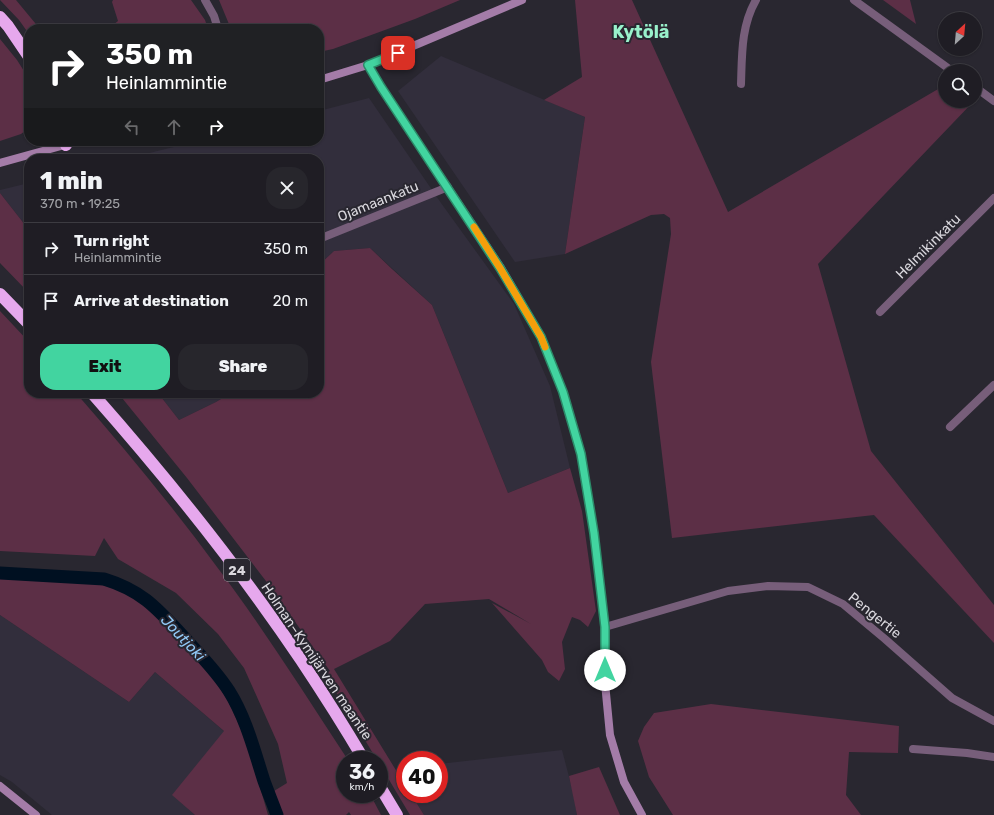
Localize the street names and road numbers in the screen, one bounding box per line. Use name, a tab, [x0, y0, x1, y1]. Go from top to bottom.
street label: Ojamaankatu	[335, 178, 421, 225]
street label: Helmikinkatu	[892, 210, 964, 282]
road number: 24	[224, 559, 250, 581]
street label: Holman–Kymijärven maantie	[257, 579, 376, 743]
street label: Pengertie	[845, 589, 905, 642]

